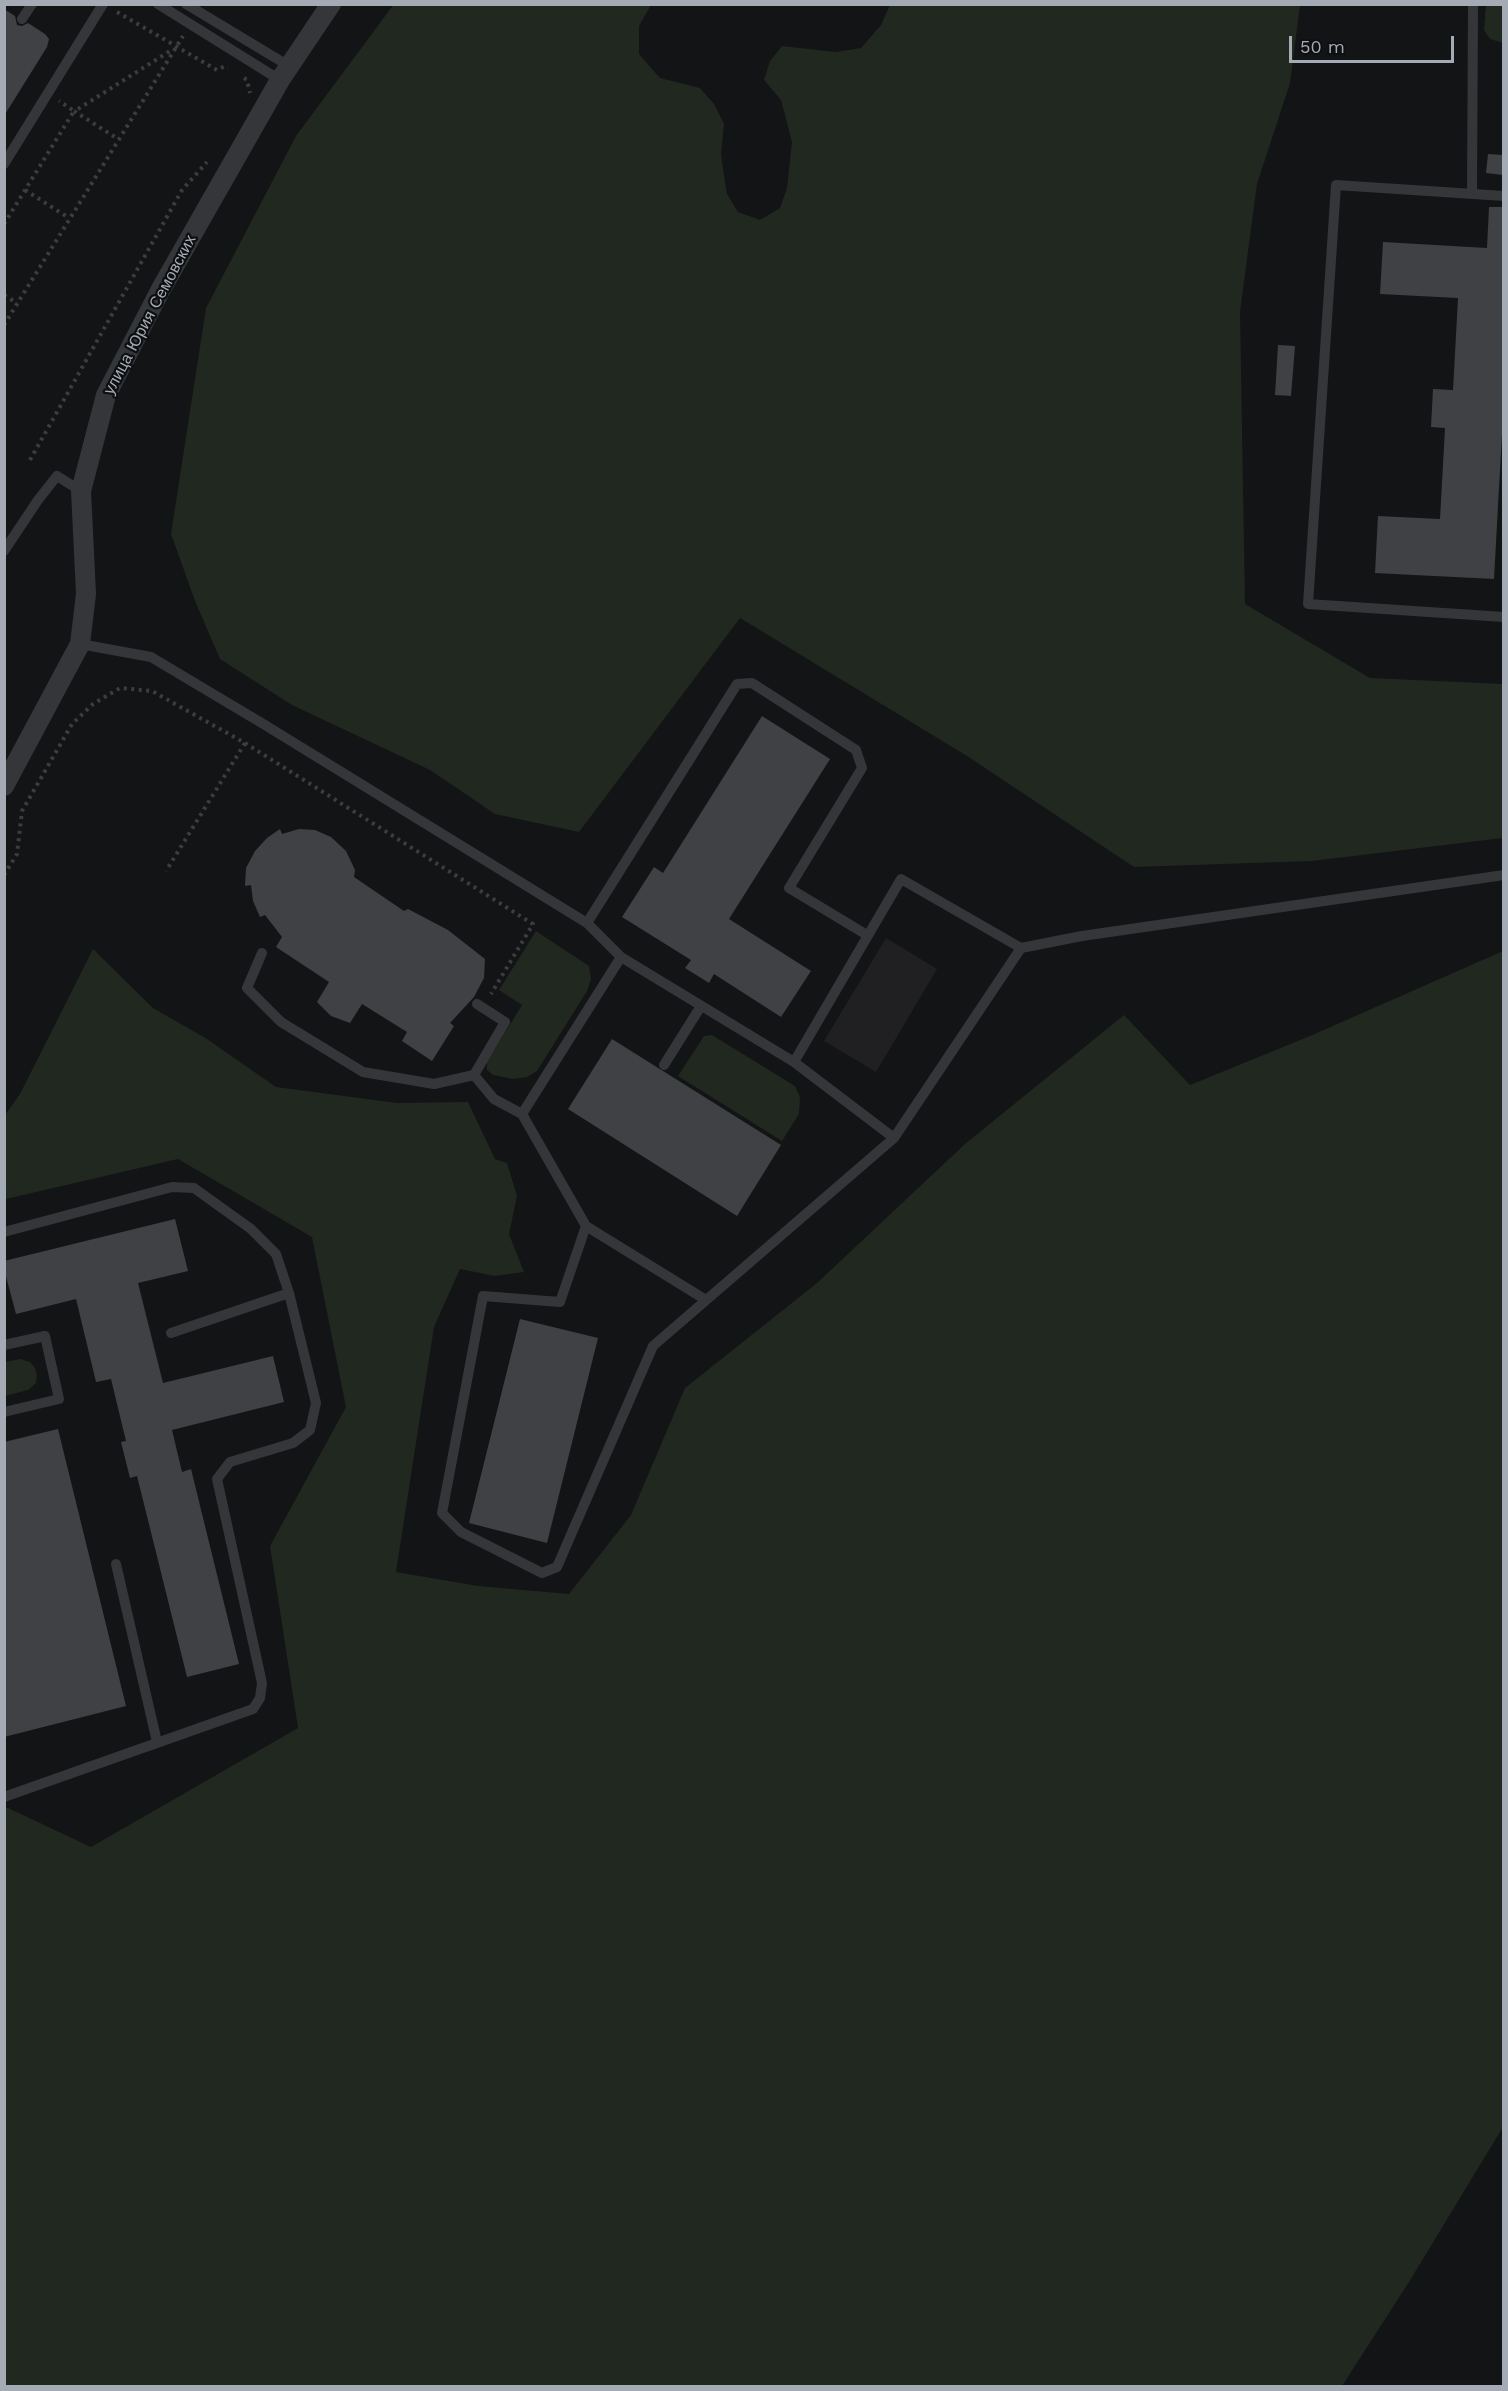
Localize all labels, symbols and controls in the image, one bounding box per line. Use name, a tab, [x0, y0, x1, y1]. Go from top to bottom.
scale bar	[1292, 24, 1457, 62]
text: 50 m	[1300, 36, 1345, 57]
street label: улица Юрия Семовских	[100, 232, 200, 398]

